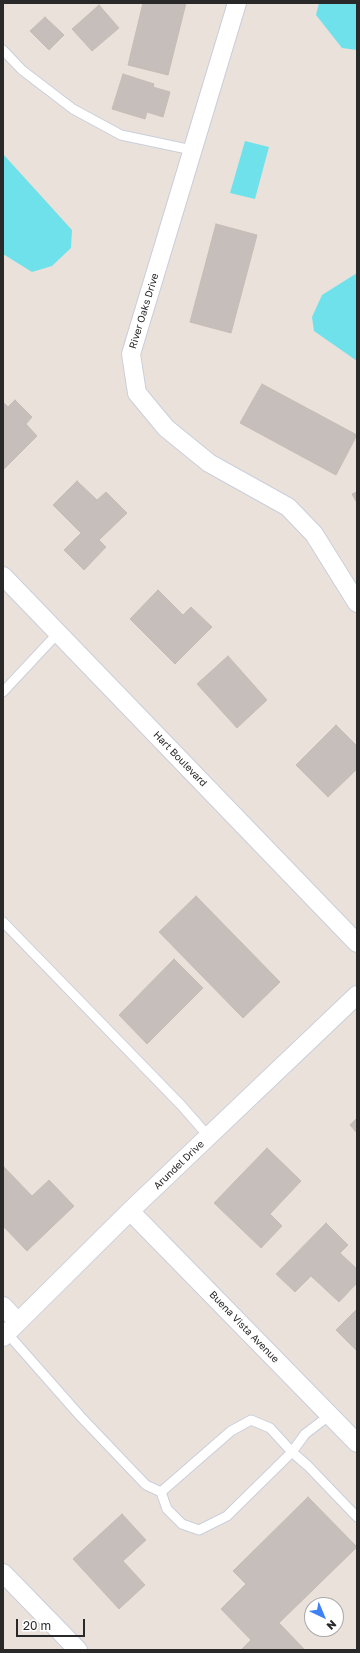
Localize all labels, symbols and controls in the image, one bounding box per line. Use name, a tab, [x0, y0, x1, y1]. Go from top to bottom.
street label: River Oaks Drive	[127, 272, 161, 350]
street label: Hart Boulevard	[151, 729, 209, 789]
street label: Arundel Drive	[151, 1138, 207, 1192]
street label: Buena Vista Avenue	[207, 1289, 281, 1365]
north arrow	[304, 1597, 344, 1637]
scale bar	[18, 1611, 87, 1637]
text: 20 m	[23, 1618, 51, 1633]
text: N	[324, 1618, 340, 1633]

